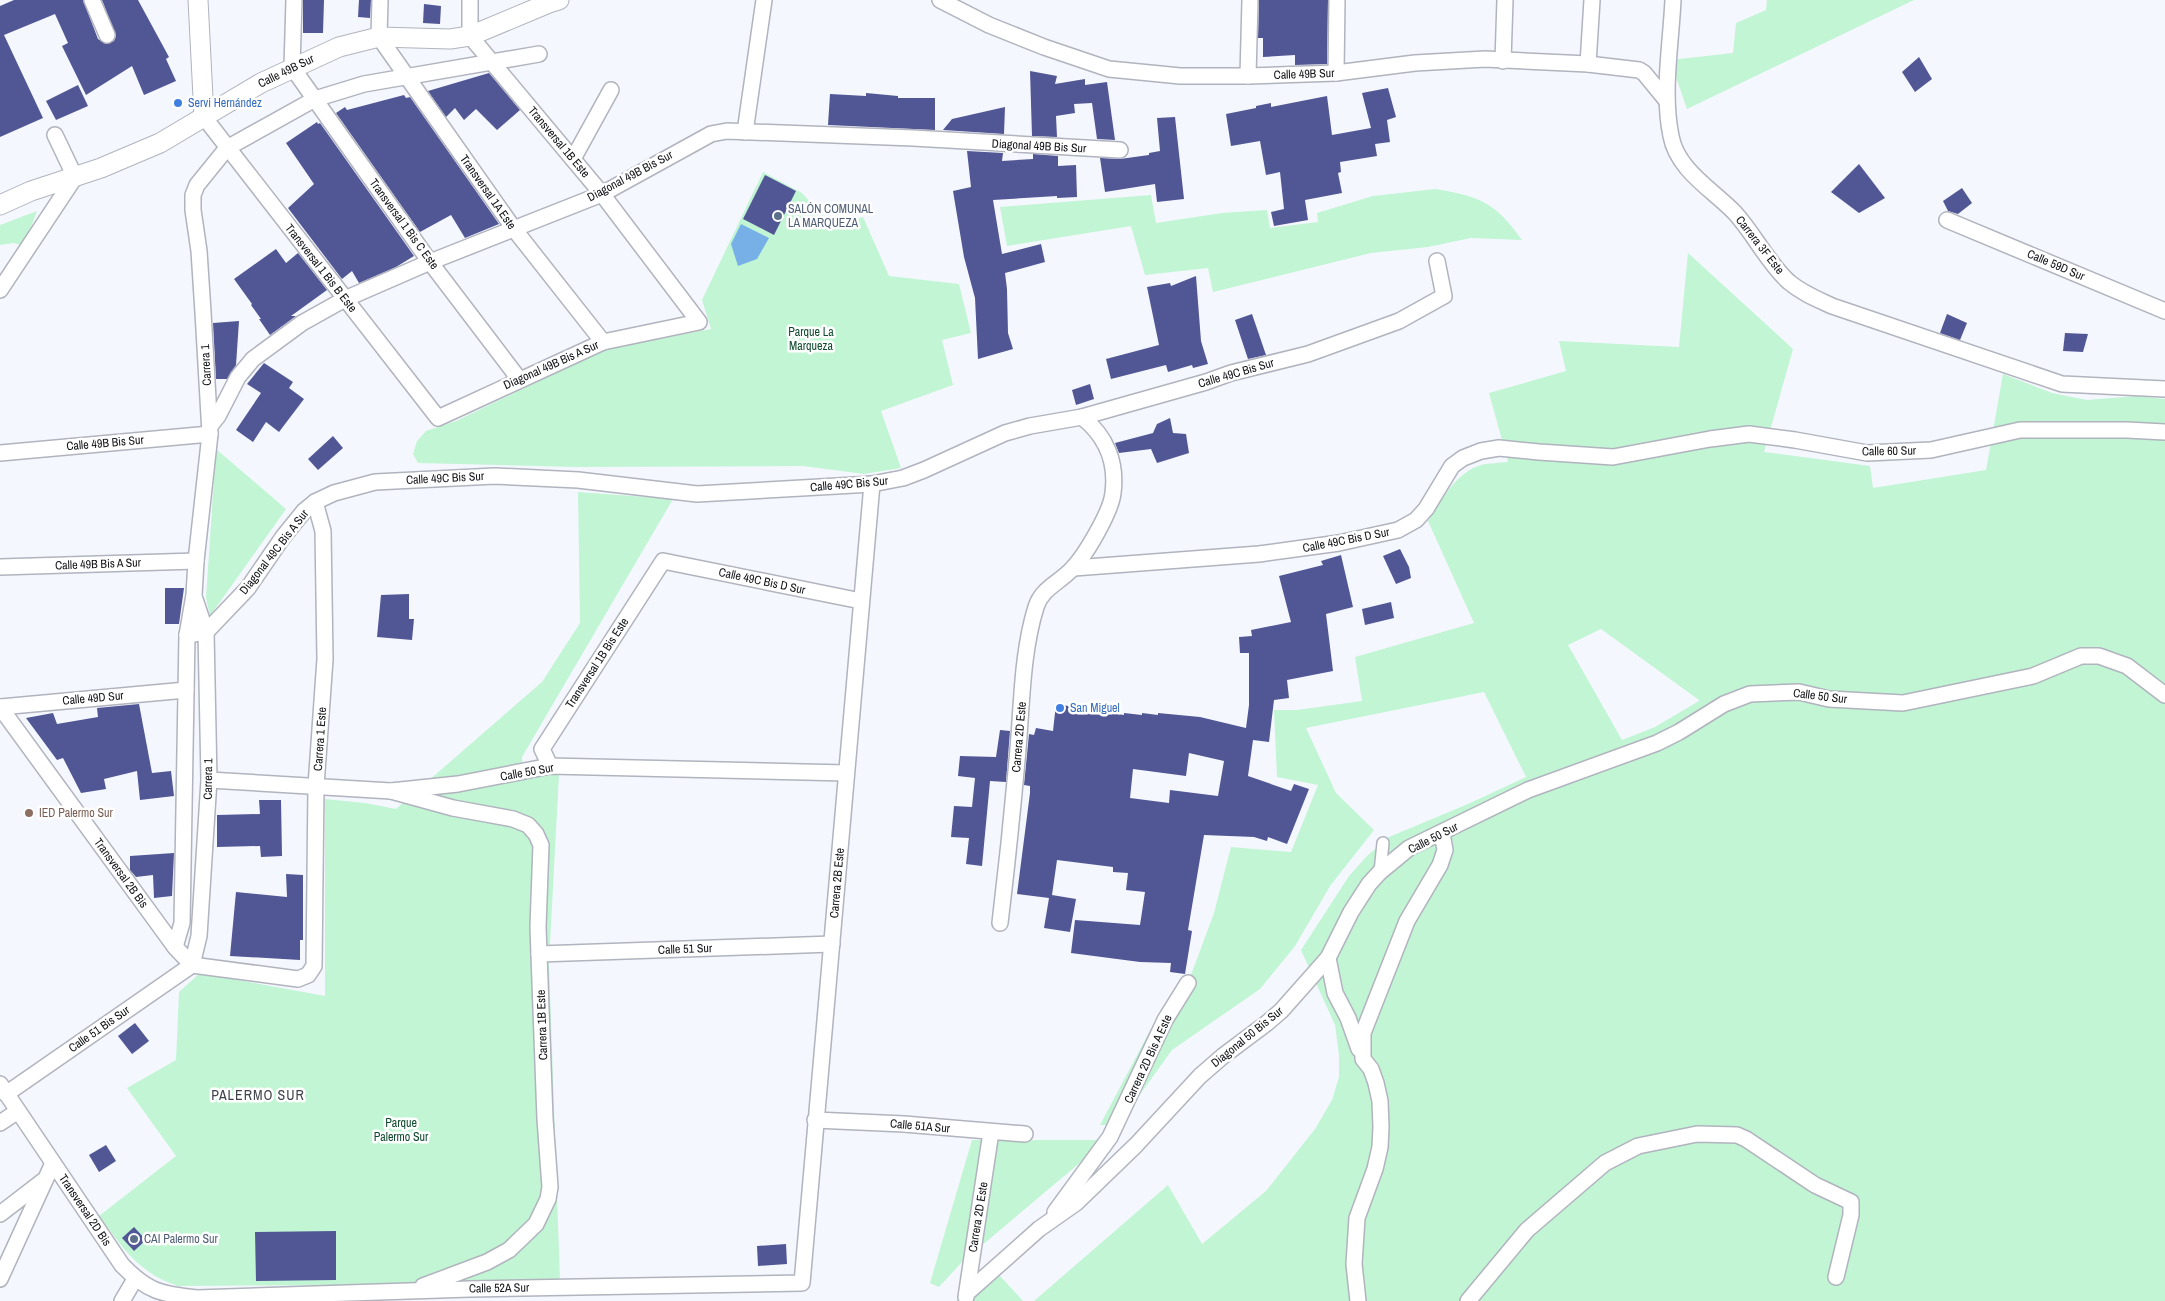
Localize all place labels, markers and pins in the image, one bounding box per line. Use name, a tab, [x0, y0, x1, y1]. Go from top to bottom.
place label: Servi Hernández	[188, 95, 262, 111]
marker: Servi Hernández	[172, 97, 184, 109]
place label: SALÓN COMUNAL LA MARQUEZA	[788, 201, 874, 231]
marker: SALÓN COMUNAL LA MARQUEZA	[772, 210, 784, 222]
place label: San Miguel	[1070, 700, 1120, 716]
marker: San Miguel	[1054, 702, 1066, 714]
place label: IED Palermo Sur	[39, 805, 114, 821]
marker: IED Palermo Sur	[23, 807, 35, 819]
place label: CAI Palermo Sur	[144, 1231, 219, 1247]
marker: CAI Palermo Sur	[128, 1233, 140, 1245]

